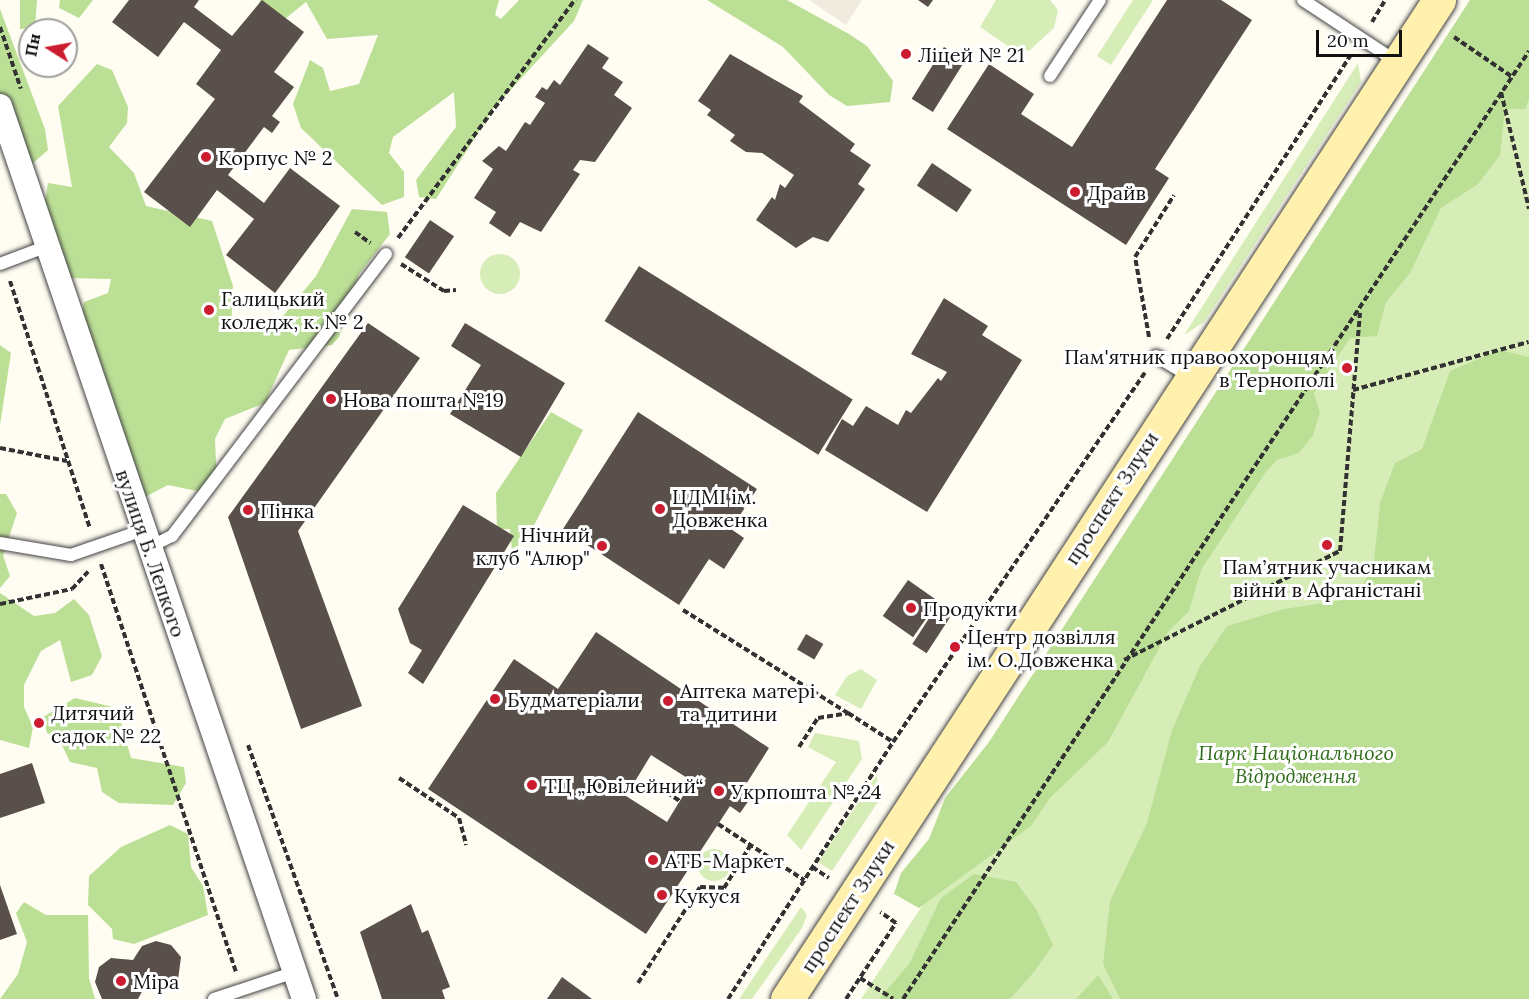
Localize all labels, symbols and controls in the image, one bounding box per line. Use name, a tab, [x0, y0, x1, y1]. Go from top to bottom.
north arrow	[18, 18, 78, 78]
scale bar	[1319, 18, 1404, 56]
text: 20 m	[1327, 29, 1369, 52]
text: Пн	[20, 32, 44, 58]
place label: Ліцей № 21	[918, 42, 1025, 66]
marker: Ліцей № 21	[899, 47, 913, 61]
place label: Корпус № 2	[218, 145, 333, 169]
marker: Корпус № 2	[199, 150, 213, 164]
place label: Драйв	[1087, 180, 1146, 204]
marker: Драйв	[1068, 185, 1082, 199]
place label: Галицький коледж, к. № 2	[221, 286, 364, 333]
marker: Галицький коледж, к. № 2	[202, 303, 216, 317]
place label: Пам'ятник правоохоронцям в Тернополі	[1064, 344, 1335, 391]
marker: Пам'ятник правоохоронцям в Тернополі	[1340, 361, 1354, 375]
place label: Нова пошта №19	[343, 387, 504, 411]
marker: Нова пошта №19	[324, 392, 338, 406]
street label: проспект Злуки	[1059, 427, 1163, 569]
street label: вулиця Б. Лепкого	[111, 466, 191, 640]
place label: ЦДМІ ім. Довженка	[672, 485, 768, 532]
place label: Пінка	[260, 498, 314, 522]
marker: ЦДМІ ім. Довженка	[653, 502, 667, 516]
marker: Пінка	[241, 503, 255, 517]
place label: Нічний клуб "Алюр"	[476, 522, 590, 569]
marker: Пам’ятник учасникам війни в Афганістані	[1320, 538, 1334, 552]
marker: Нічний клуб "Алюр"	[595, 539, 609, 553]
place label: Пам’ятник учасникам війни в Афганістані	[1223, 554, 1431, 601]
place label: Продукти	[923, 596, 1017, 620]
marker: Продукти	[904, 601, 918, 615]
place label: Центр дозвілля ім. О.Довженка	[967, 624, 1116, 671]
marker: Центр дозвілля ім. О.Довженка	[948, 640, 962, 654]
place label: Аптека матері та дитини	[680, 678, 815, 725]
place label: Будматеріали	[507, 687, 640, 711]
marker: Будматеріали	[488, 692, 502, 706]
marker: Аптека матері та дитини	[661, 694, 675, 708]
place label: Дитячий садок № 22	[51, 700, 161, 747]
marker: Дитячий садок № 22	[32, 716, 46, 730]
park label: Парк Національного Відродження	[1198, 740, 1394, 787]
place label: ТЦ „Ювілейний“	[544, 773, 704, 797]
marker: ТЦ „Ювілейний“	[525, 778, 539, 792]
place label: Укрпошта № 24	[731, 779, 882, 803]
marker: Укрпошта № 24	[712, 784, 726, 798]
street label: проспект Злуки	[795, 835, 899, 977]
place label: АТБ-Маркет	[665, 848, 784, 872]
marker: АТБ-Маркет	[646, 853, 660, 867]
place label: Кукуся	[674, 883, 740, 907]
marker: Кукуся	[655, 888, 669, 902]
place label: Міра	[133, 969, 179, 993]
marker: Міра	[114, 974, 128, 988]

